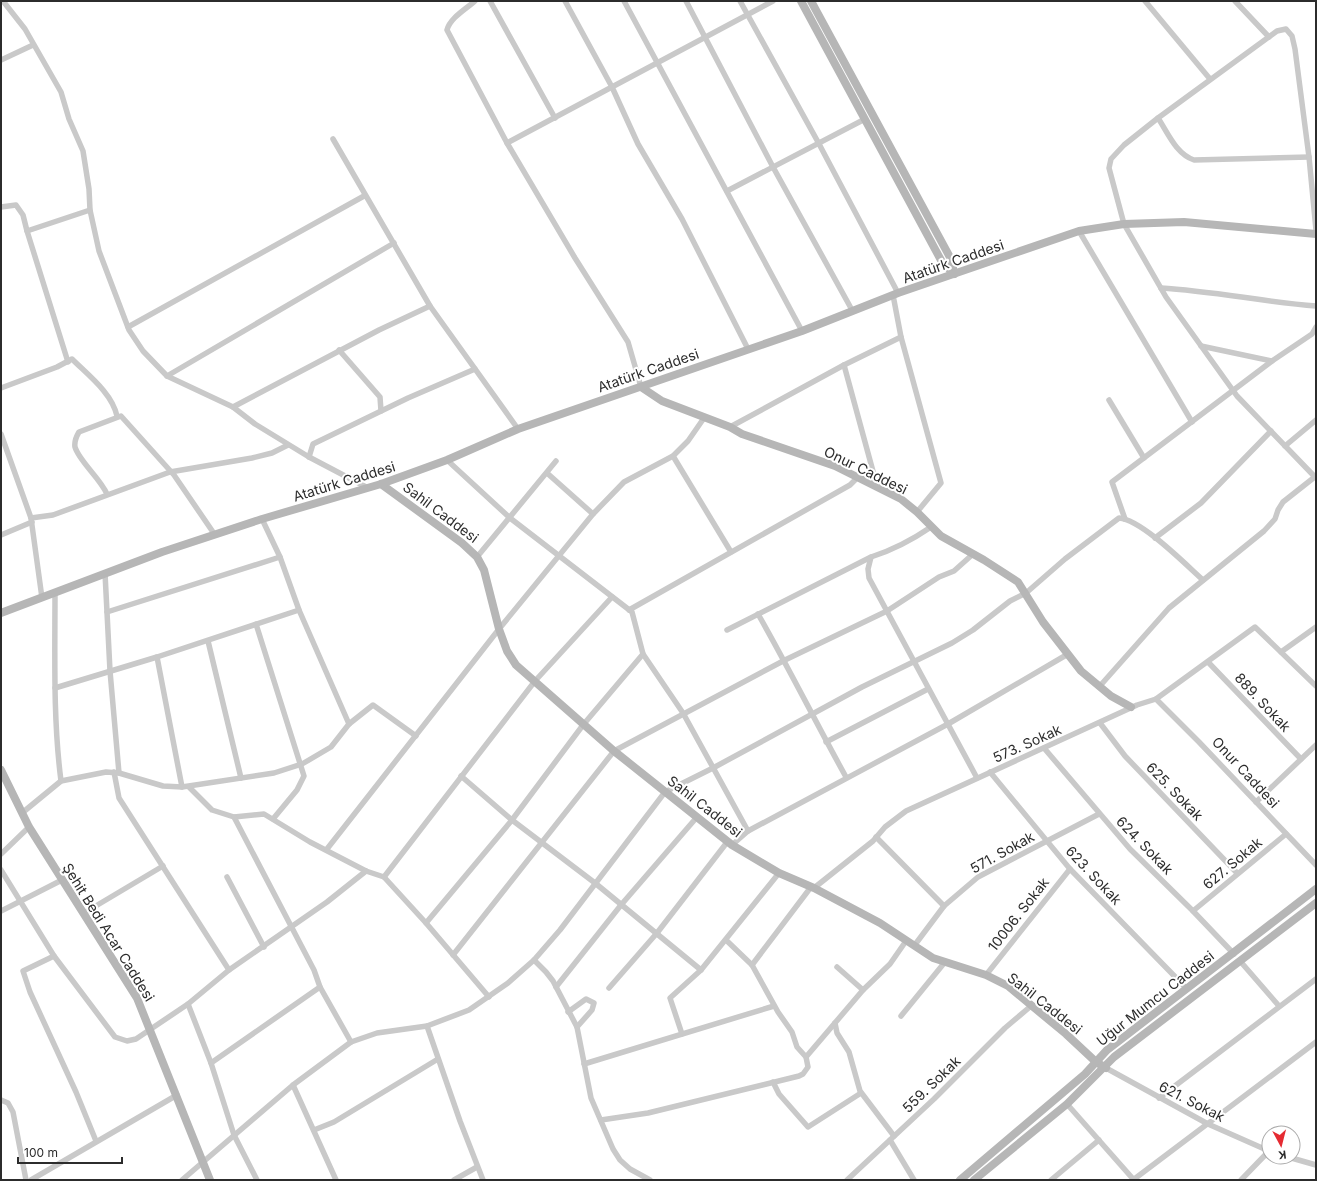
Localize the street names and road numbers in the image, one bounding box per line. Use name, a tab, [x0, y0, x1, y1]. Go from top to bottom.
street label: Atatürk Caddesi	[900, 236, 1006, 286]
street label: Atatürk Caddesi	[595, 345, 701, 395]
street label: Onur Caddesi	[822, 442, 910, 498]
street label: Atatürk Caddesi	[291, 457, 397, 505]
street label: Sahil Caddesi	[400, 478, 482, 546]
street label: 889. Sokak	[1231, 669, 1295, 735]
street label: 573. Sokak	[990, 720, 1064, 766]
street label: Onur Caddesi	[1209, 733, 1283, 811]
street label: 625. Sokak	[1143, 759, 1207, 824]
street label: Sahil Caddesi	[664, 772, 746, 840]
street label: 624. Sokak	[1113, 812, 1177, 878]
street label: 571. Sokak	[967, 827, 1037, 877]
street label: 627. Sokak	[1199, 833, 1265, 893]
street label: 623. Sokak	[1063, 842, 1126, 908]
street label: Şehit Bedi Acar Caddesi	[60, 860, 158, 1004]
street label: 10006. Sokak	[984, 873, 1052, 954]
street label: Uğur Mumcu Caddesi	[1093, 947, 1217, 1049]
street label: Sahil Caddesi	[1004, 969, 1086, 1037]
street label: 559. Sokak	[899, 1052, 964, 1116]
street label: 621. Sokak	[1156, 1077, 1228, 1125]

